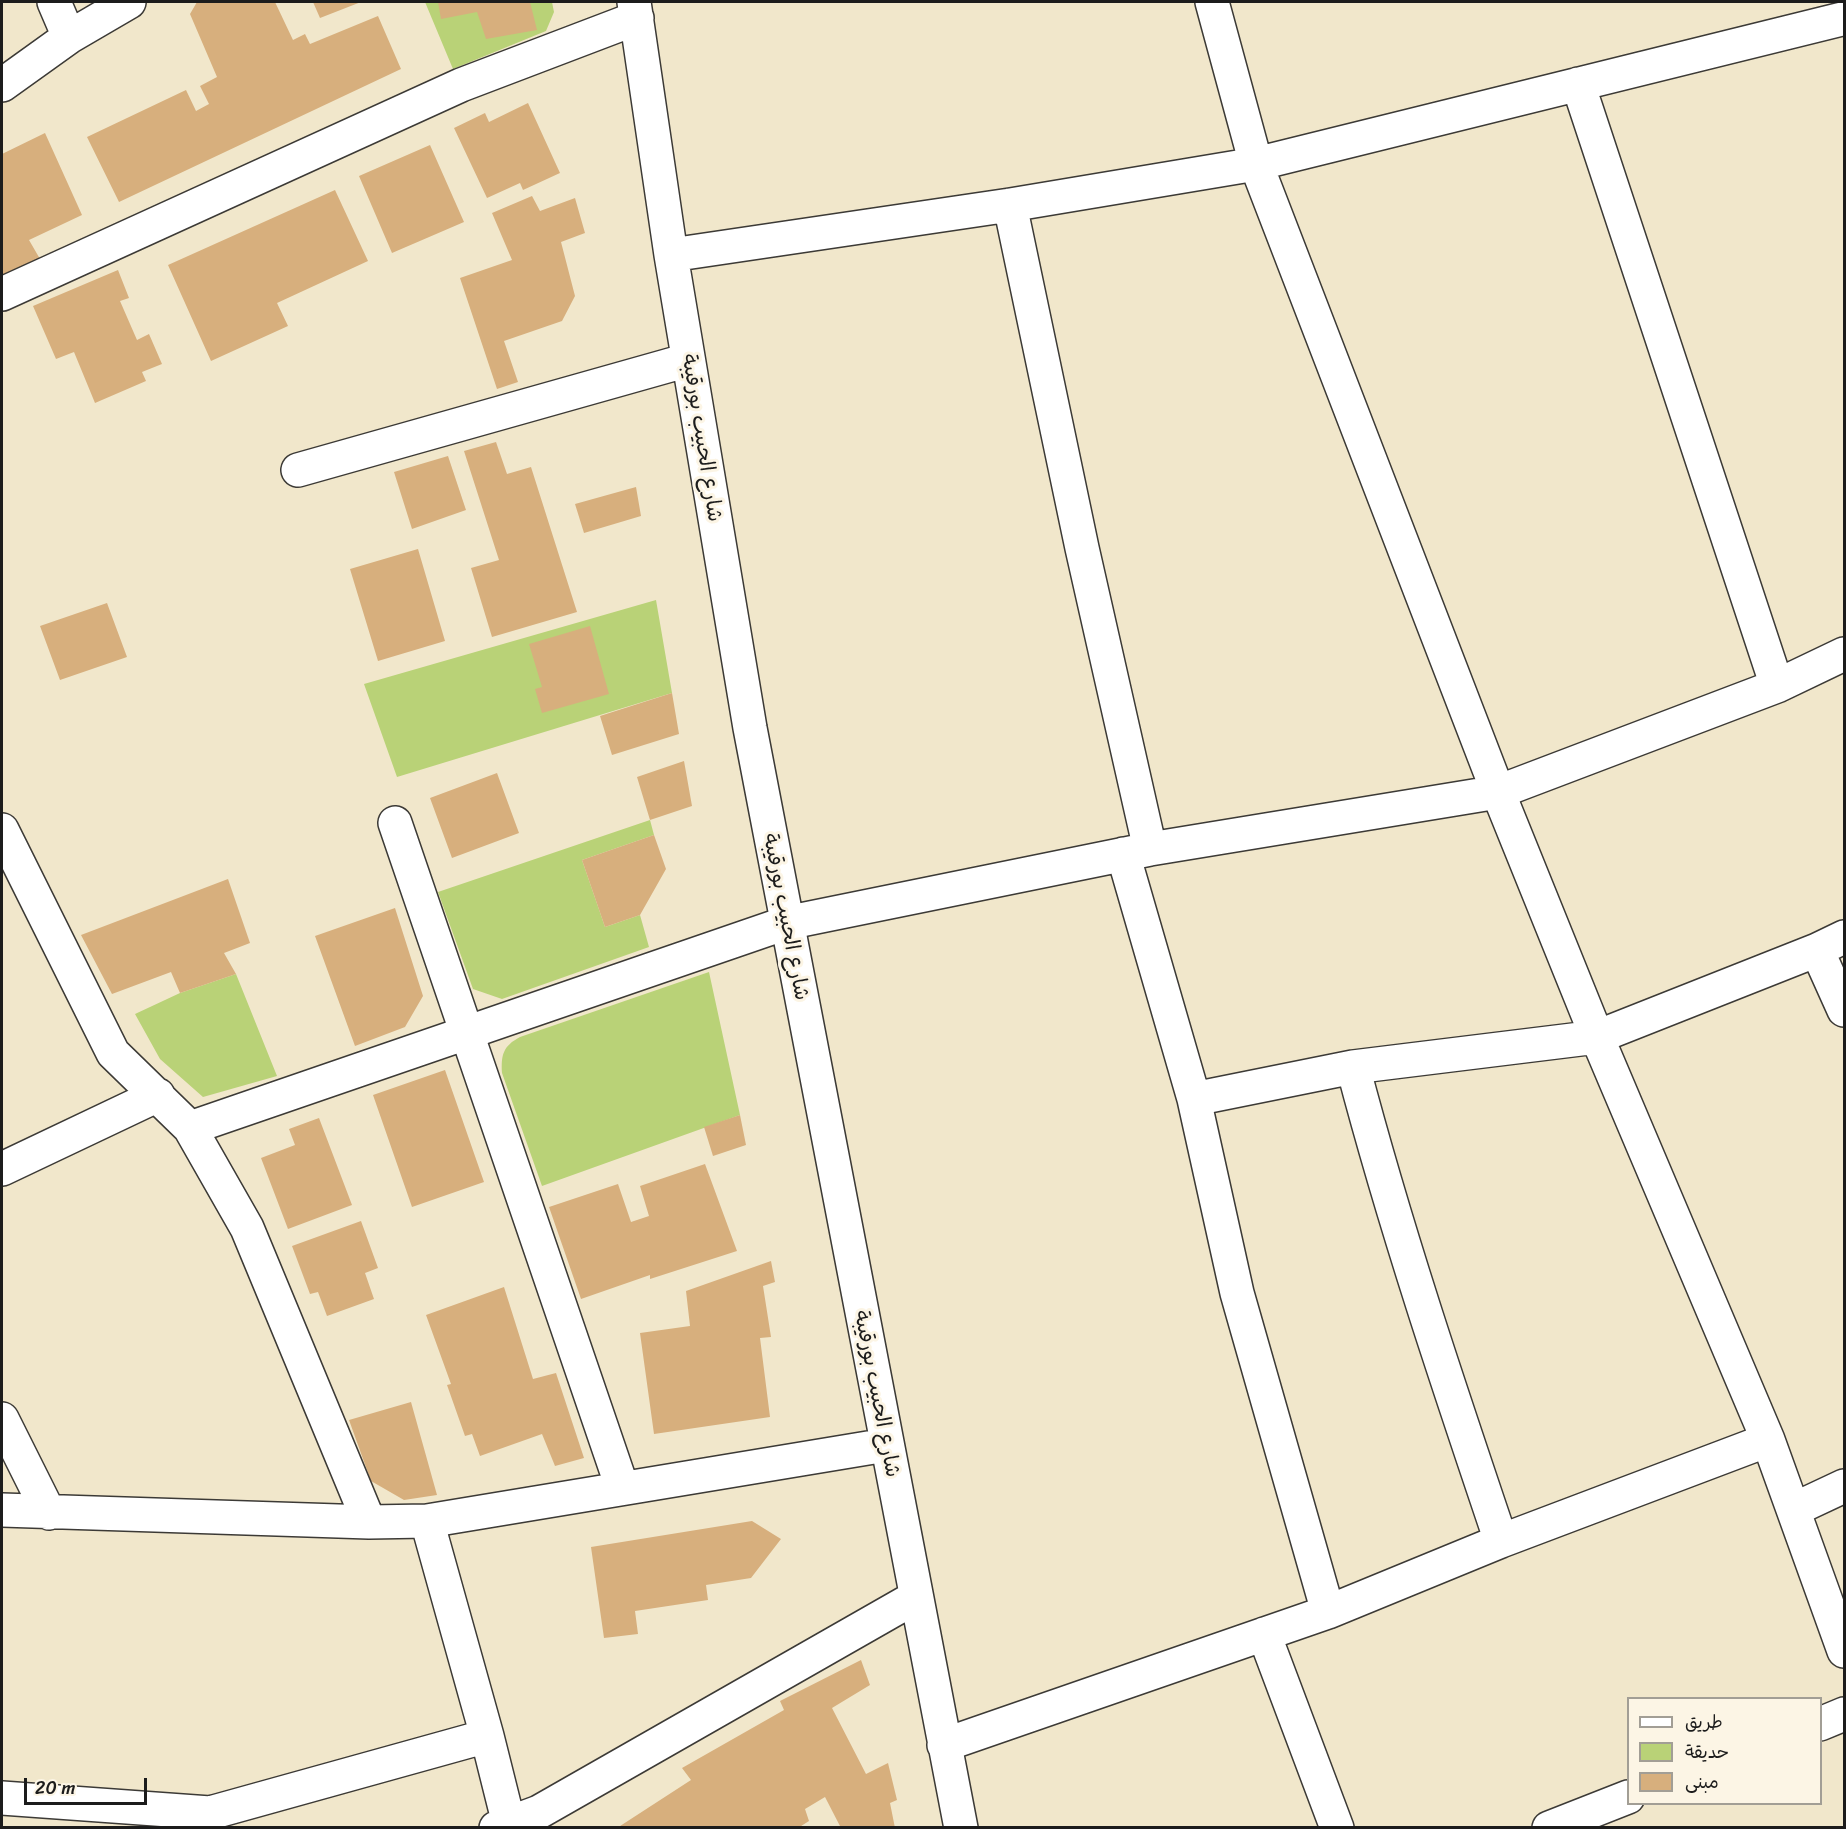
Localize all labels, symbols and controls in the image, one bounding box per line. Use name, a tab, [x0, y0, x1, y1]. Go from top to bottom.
street label: شارع الحبيب بورقيبة	[675, 352, 727, 524]
street label: شارع الحبيب بورقيبة	[756, 831, 814, 1003]
street label: شارع الحبيب بورقيبة	[847, 1308, 905, 1480]
legend	[1627, 1697, 1822, 1805]
text: طريق	[1685, 1706, 1723, 1738]
text: حديقة	[1685, 1736, 1729, 1768]
scale bar	[27, 1766, 150, 1804]
text: مبنى	[1685, 1766, 1719, 1798]
text: 20 m	[35, 1772, 75, 1804]

